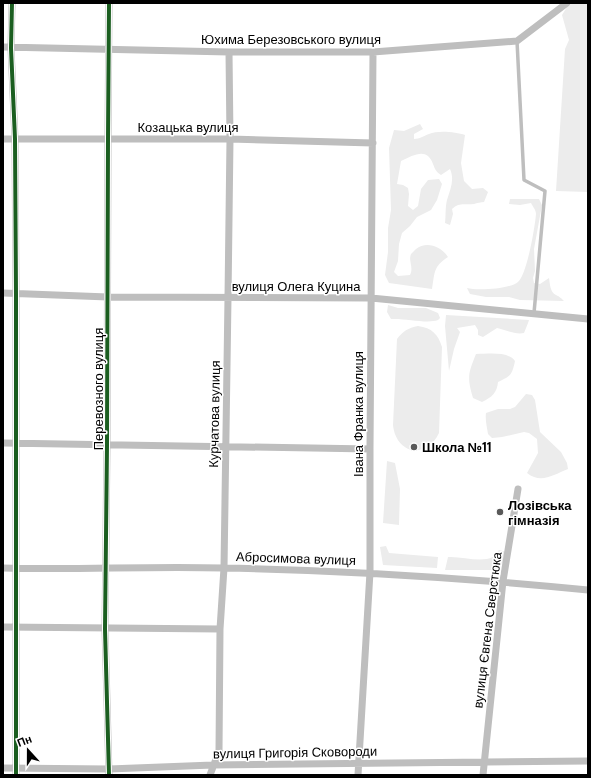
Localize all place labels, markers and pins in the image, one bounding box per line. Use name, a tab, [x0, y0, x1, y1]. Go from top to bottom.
place label: Школа №11	[422, 439, 492, 456]
marker: Школа №11	[409, 442, 419, 452]
place label: Лозівська гімназія	[508, 497, 572, 529]
marker: Лозівська гімназія	[495, 507, 505, 517]

